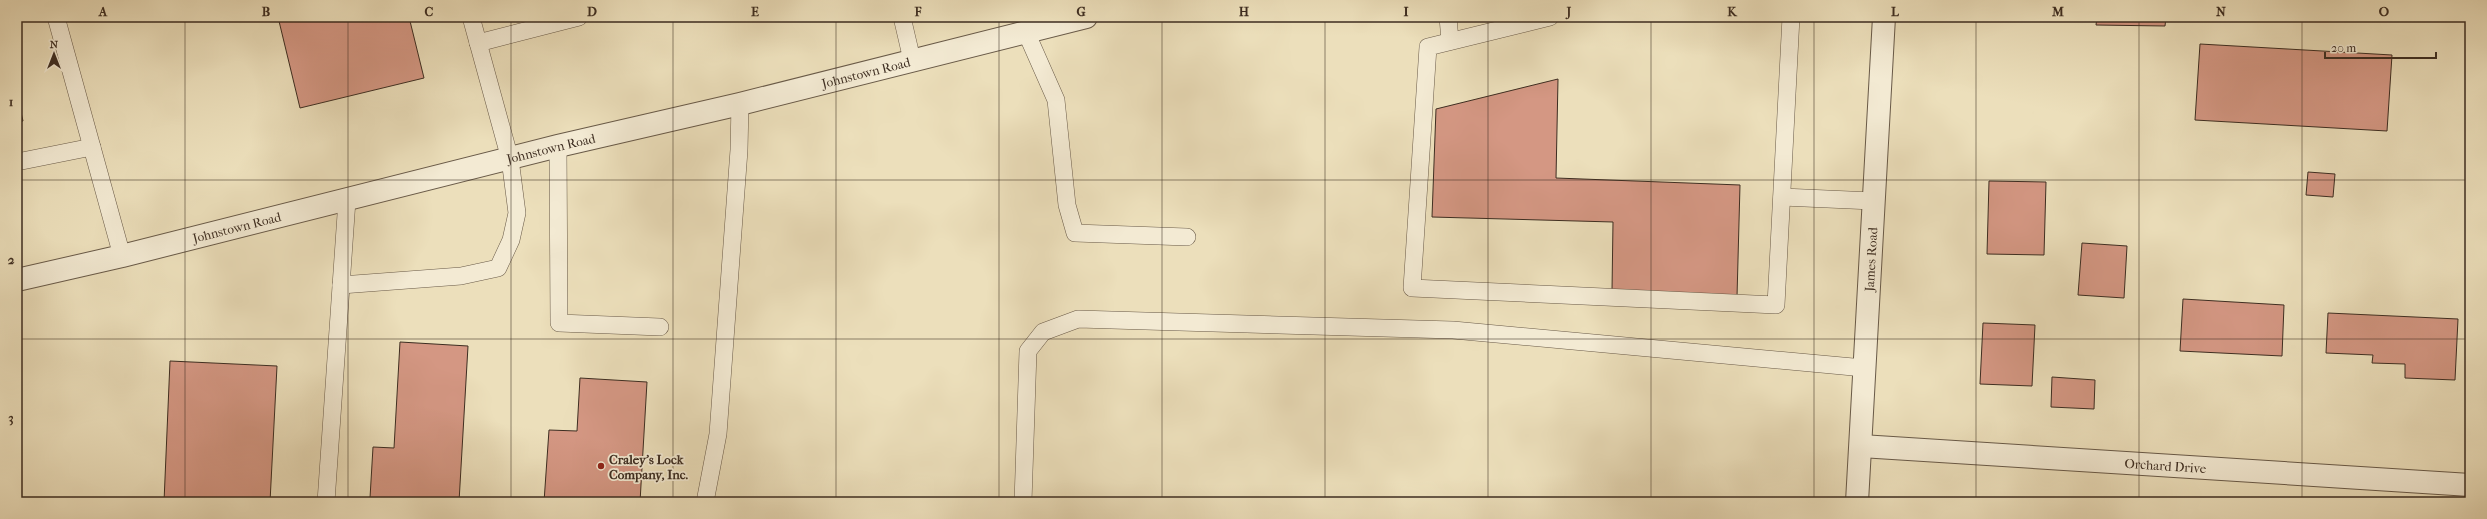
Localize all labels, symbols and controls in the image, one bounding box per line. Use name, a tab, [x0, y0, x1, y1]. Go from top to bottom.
text: A	[98, 4, 108, 19]
text: B	[262, 4, 271, 19]
text: C	[425, 4, 434, 19]
text: D	[587, 4, 597, 19]
text: E	[751, 4, 759, 19]
text: F	[914, 4, 922, 19]
text: G	[1076, 4, 1086, 19]
text: H	[1239, 4, 1250, 19]
text: I	[1403, 4, 1409, 19]
text: J	[1565, 4, 1572, 20]
text: K	[1727, 4, 1738, 19]
text: L	[1891, 4, 1900, 19]
text: M	[2051, 4, 2064, 19]
text: N	[2216, 4, 2226, 19]
text: O	[2379, 4, 2389, 19]
north arrow	[34, 34, 74, 74]
scale bar	[2325, 34, 2436, 60]
text: N	[50, 38, 59, 51]
text: 20 m	[2331, 41, 2356, 55]
street label: Johnstown Road	[819, 54, 913, 91]
text: 1	[9, 94, 14, 109]
street label: Johnstown Road	[504, 130, 598, 166]
street label: Johnstown Road	[190, 208, 283, 246]
street label: James Road	[1861, 226, 1880, 293]
text: 2	[8, 252, 15, 267]
text: 3	[8, 410, 14, 426]
place label: Craley's Lock Company, Inc.	[609, 452, 688, 483]
street label: Orchard Drive	[2124, 455, 2207, 476]
marker: Craley's Lock Company, Inc.	[596, 461, 606, 471]

